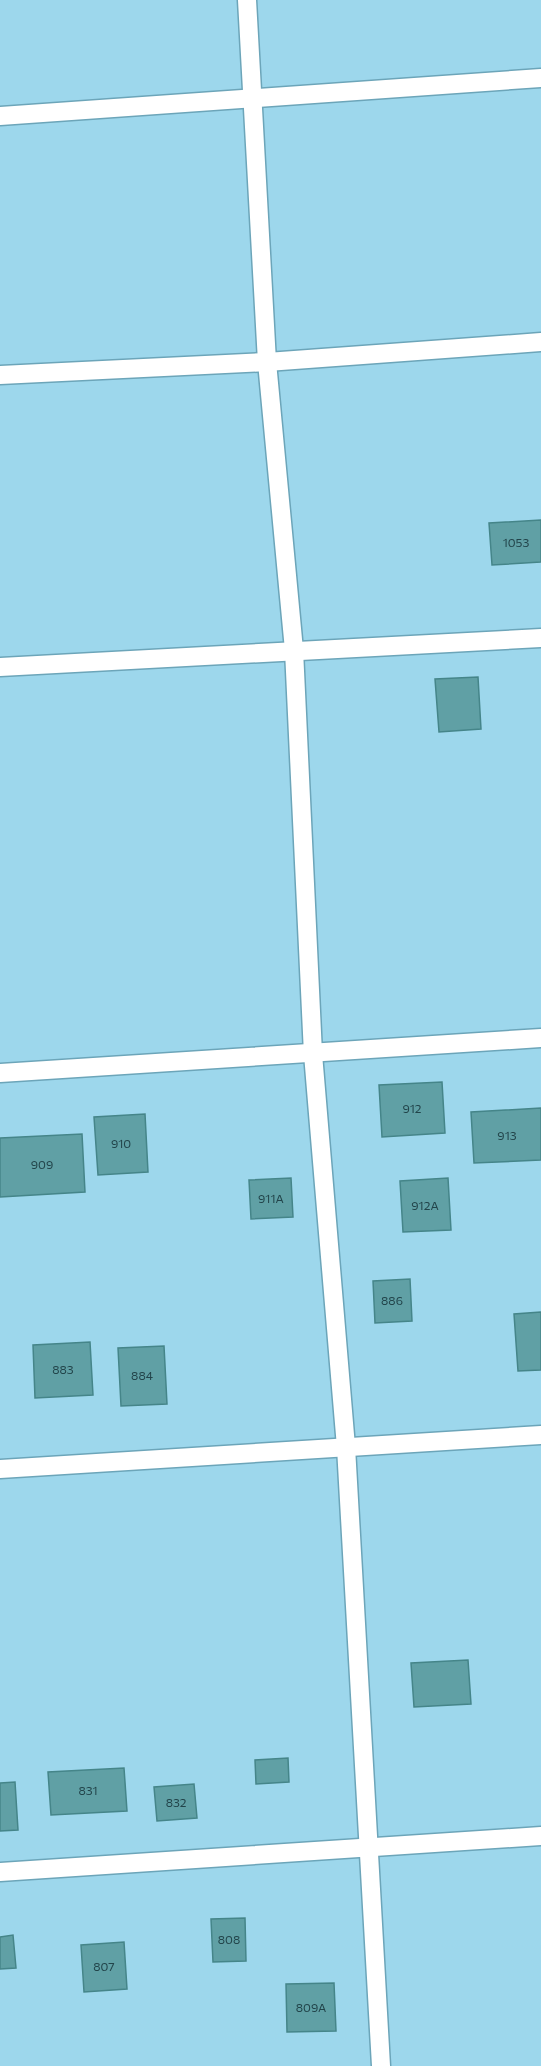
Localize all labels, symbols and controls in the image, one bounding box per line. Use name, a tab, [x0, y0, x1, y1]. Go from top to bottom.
house number: 1053	[503, 535, 530, 549]
house number: 912	[402, 1101, 422, 1115]
house number: 913	[497, 1128, 517, 1142]
house number: 910	[111, 1136, 131, 1150]
house number: 909	[31, 1157, 53, 1171]
house number: 911А	[258, 1191, 284, 1205]
house number: 912А	[411, 1198, 439, 1212]
house number: 886	[381, 1293, 403, 1307]
house number: 883	[52, 1362, 74, 1376]
house number: 884	[131, 1368, 153, 1382]
house number: 831	[78, 1783, 98, 1797]
house number: 832	[166, 1795, 187, 1809]
house number: 808	[218, 1932, 240, 1946]
house number: 807	[93, 1959, 115, 1973]
house number: 809А	[296, 2000, 326, 2014]

